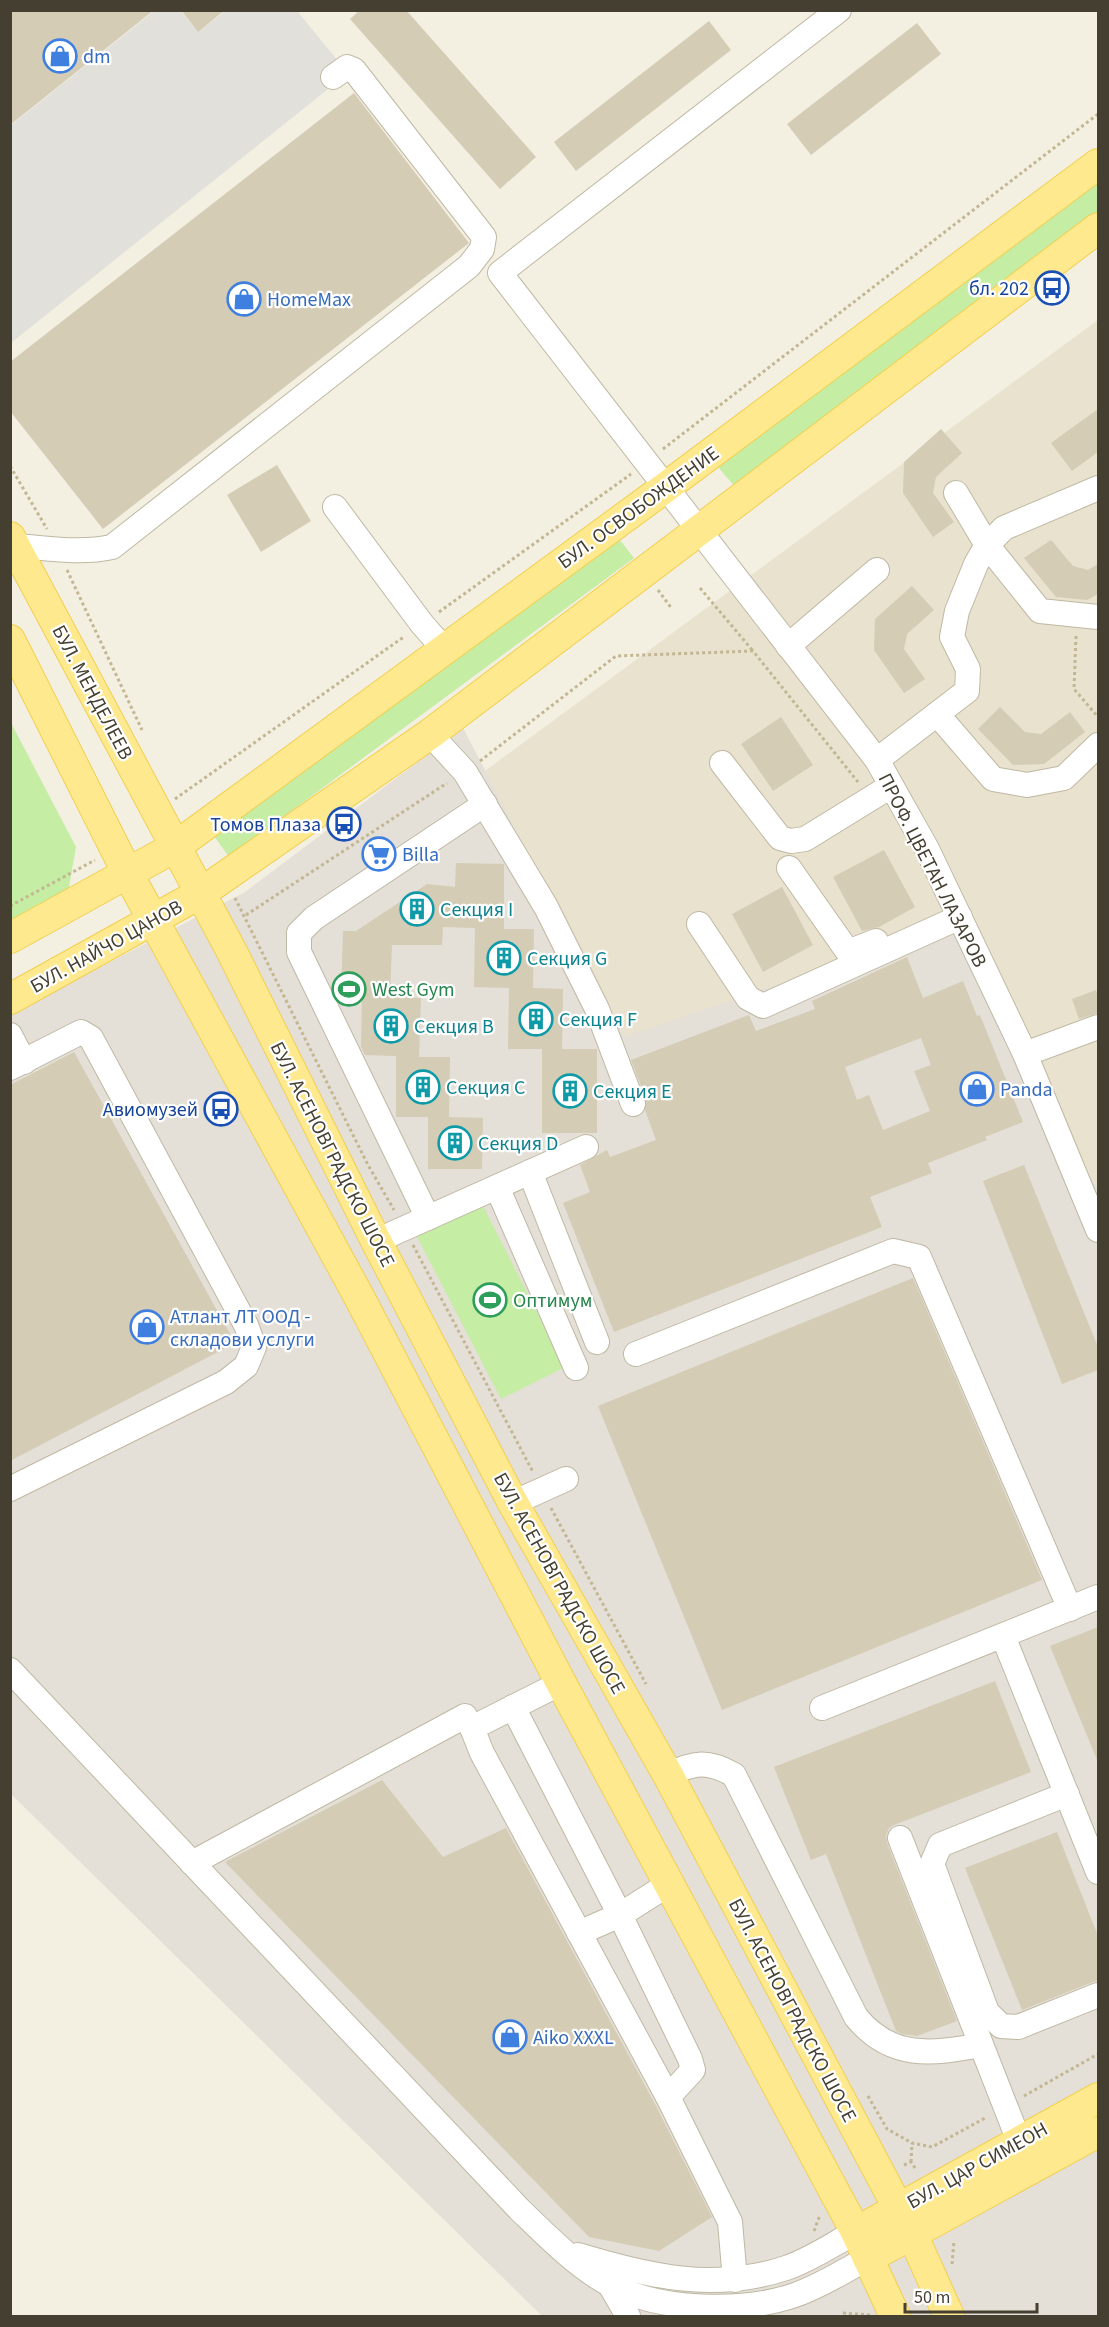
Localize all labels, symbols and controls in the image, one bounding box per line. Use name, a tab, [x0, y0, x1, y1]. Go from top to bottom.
shop icon: dm	[42, 38, 78, 74]
place label: dm	[83, 43, 111, 71]
bus stop icon: бл. 202	[1034, 270, 1070, 306]
place label: бл. 202	[969, 275, 1029, 303]
shop icon: HomeMax	[226, 281, 262, 317]
place label: HomeMax	[267, 286, 351, 314]
street label: БУЛ. ОСВОБОЖДЕНИЕ	[552, 440, 725, 576]
street label: БУЛ. МЕНДЕЛЕЕВ	[45, 620, 139, 765]
street label: ПРОФ. ЦВЕТАН ЛАЗАРОВ	[871, 768, 993, 972]
bus stop icon: Томов Плаза	[326, 806, 362, 842]
place label: Томов Плаза	[210, 811, 321, 839]
supermarket icon: Billa	[361, 836, 397, 872]
place label: Billa	[402, 841, 439, 869]
building icon: Секция I	[399, 891, 435, 927]
street label: БУЛ. НАЙЧО ЦАНОВ	[25, 893, 188, 1000]
place label: Секция I	[440, 896, 513, 924]
building icon: Секция G	[486, 940, 522, 976]
place label: Секция G	[527, 945, 607, 973]
sports icon: West Gym	[331, 971, 367, 1007]
place label: West Gym	[372, 976, 455, 1004]
building icon: Секция F	[518, 1001, 554, 1037]
place label: Секция F	[559, 1006, 637, 1034]
building icon: Секция B	[373, 1008, 409, 1044]
place label: Секция B	[414, 1013, 494, 1041]
street label: БУЛ. АСЕНОВГРАДСКО ШОСЕ	[263, 1037, 401, 1272]
building icon: Секция C	[405, 1069, 441, 1105]
shop icon: Panda	[959, 1071, 995, 1107]
building icon: Секция E	[552, 1073, 588, 1109]
place label: Секция C	[446, 1074, 525, 1102]
place label: Panda	[1000, 1076, 1053, 1104]
place label: Секция E	[593, 1078, 672, 1106]
bus stop icon: Авиомузей	[203, 1091, 239, 1127]
place label: Авиомузей	[103, 1096, 198, 1124]
building icon: Секция D	[437, 1125, 473, 1161]
place label: Секция D	[478, 1130, 558, 1158]
sports icon: Оптимум	[472, 1282, 508, 1318]
place label: Оптимум	[513, 1287, 593, 1315]
place label: Атлант ЛТ ООД - складови услуги	[170, 1303, 315, 1354]
shop icon: Атлант ЛТ ООД - складови услуги	[129, 1309, 165, 1345]
street label: БУЛ. АСЕНОВГРАДСКО ШОСЕ	[486, 1468, 632, 1699]
street label: БУЛ. АСЕНОВГРАДСКО ШОСЕ	[721, 1894, 863, 2127]
shop icon: Aiko XXXL	[492, 2019, 528, 2055]
place label: Aiko XXXL	[533, 2024, 614, 2052]
street label: БУЛ. ЦАР СИМЕОН	[902, 2116, 1053, 2216]
scale bar	[905, 2276, 1037, 2314]
text: 50 m	[914, 2285, 950, 2310]

